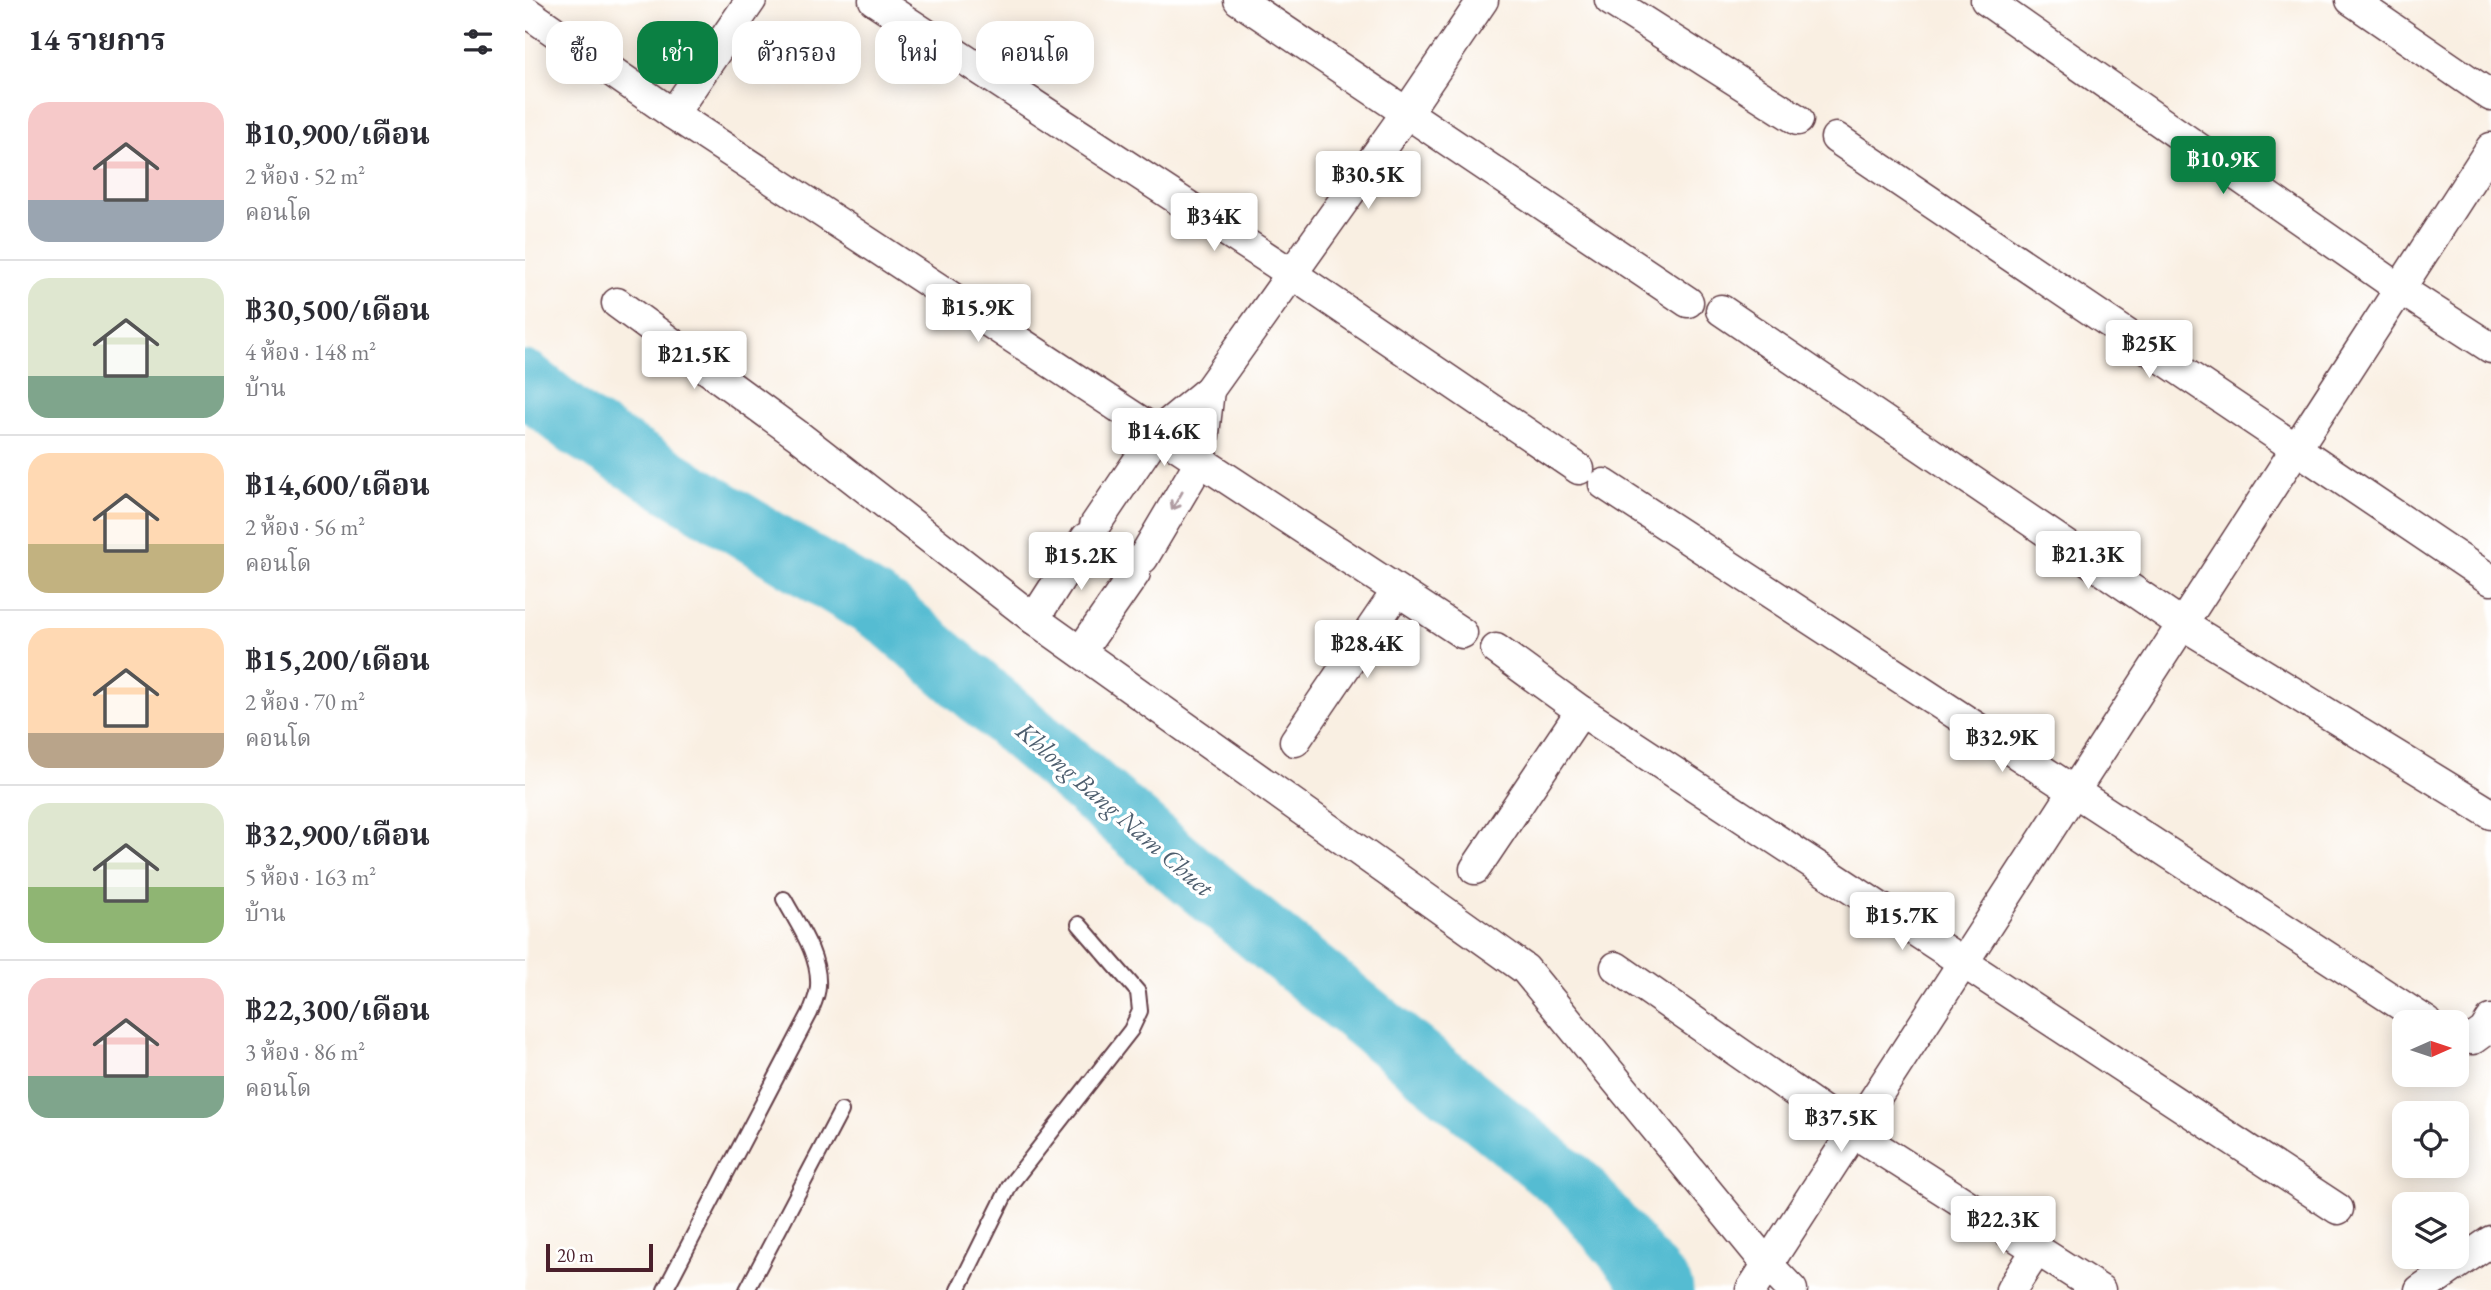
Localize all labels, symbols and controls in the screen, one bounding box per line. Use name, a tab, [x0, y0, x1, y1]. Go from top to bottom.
text: 14 รายการ	[28, 20, 166, 59]
chip: ซื้อ	[546, 21, 623, 84]
chip: เช่า	[637, 21, 718, 84]
chip: ตัวกรอง	[732, 21, 861, 84]
chip: ใหม่	[875, 21, 962, 84]
chip: คอนโด	[976, 21, 1094, 84]
icon: filters	[459, 23, 497, 61]
text: ฿10,900/เดือน	[245, 114, 430, 153]
icon: home	[84, 130, 168, 214]
pin: ฿10.9K	[2166, 136, 2280, 196]
text: ฿10.9K	[2187, 144, 2259, 174]
pin: ฿30.5K	[1311, 152, 1425, 211]
text: ฿30.5K	[1332, 159, 1404, 189]
text: 2 ห้อง · 52 m²	[245, 161, 365, 191]
pin: ฿34K	[1173, 194, 1255, 253]
text: คอนโด	[245, 197, 312, 227]
text: ฿34K	[1187, 201, 1241, 231]
pin: ฿15.9K	[921, 284, 1035, 344]
text: ฿30,500/เดือน	[245, 290, 430, 329]
text: ฿15.9K	[942, 292, 1014, 322]
icon: home	[84, 306, 168, 390]
pin: ฿25K	[2108, 320, 2190, 380]
text: ฿25K	[2122, 328, 2176, 358]
pin: ฿21.5K	[637, 332, 751, 391]
text: 4 ห้อง · 148 m²	[245, 337, 376, 367]
text: ฿21.5K	[658, 339, 730, 369]
text: บ้าน	[245, 373, 286, 403]
pin: ฿14.6K	[1107, 408, 1221, 468]
text: ฿14.6K	[1128, 416, 1200, 446]
text: ฿14,600/เดือน	[245, 465, 430, 504]
icon: home	[84, 481, 168, 565]
one-way arrow	[1170, 490, 1184, 510]
text: 2 ห้อง · 56 m²	[245, 512, 365, 542]
pin: ฿15.2K	[1024, 532, 1138, 592]
pin: ฿21.3K	[2031, 532, 2145, 591]
text: ฿21.3K	[2052, 539, 2124, 569]
text: ฿15.2K	[1045, 540, 1117, 570]
text: คอนโด	[245, 548, 312, 578]
pin: ฿28.4K	[1310, 620, 1424, 680]
text: ฿28.4K	[1331, 628, 1403, 658]
text: ฿15,200/เดือน	[245, 640, 430, 679]
icon: home	[84, 656, 168, 740]
text: 2 ห้อง · 70 m²	[245, 687, 365, 717]
water label: Khlong Bang Nam Chuet	[1009, 713, 1222, 905]
pin: ฿32.9K	[1945, 714, 2059, 774]
text: ฿32.9K	[1966, 722, 2038, 752]
text: คอนโด	[245, 723, 312, 753]
text: ฿32,900/เดือน	[245, 815, 430, 854]
icon: home	[84, 831, 168, 915]
text: 5 ห้อง · 163 m²	[245, 862, 376, 892]
pin: ฿15.7K	[1845, 892, 1959, 952]
text: บ้าน	[245, 898, 286, 928]
text: ฿15.7K	[1866, 900, 1938, 930]
text: ฿22,300/เดือน	[245, 990, 430, 1029]
icon: home	[84, 1006, 168, 1090]
north arrow	[2392, 1010, 2469, 1087]
map controls	[2392, 1010, 2469, 1269]
text: 3 ห้อง · 86 m²	[245, 1037, 365, 1067]
text: คอนโด	[245, 1073, 312, 1103]
pin: ฿37.5K	[1784, 1094, 1898, 1154]
button: locate	[2392, 1101, 2469, 1178]
text: ฿37.5K	[1805, 1102, 1877, 1132]
button: layers	[2392, 1192, 2469, 1269]
pin: ฿22.3K	[1946, 1196, 2060, 1256]
text: ฿22.3K	[1967, 1204, 2039, 1234]
scale bar	[546, 1241, 653, 1273]
text: 20 m	[557, 1243, 594, 1268]

